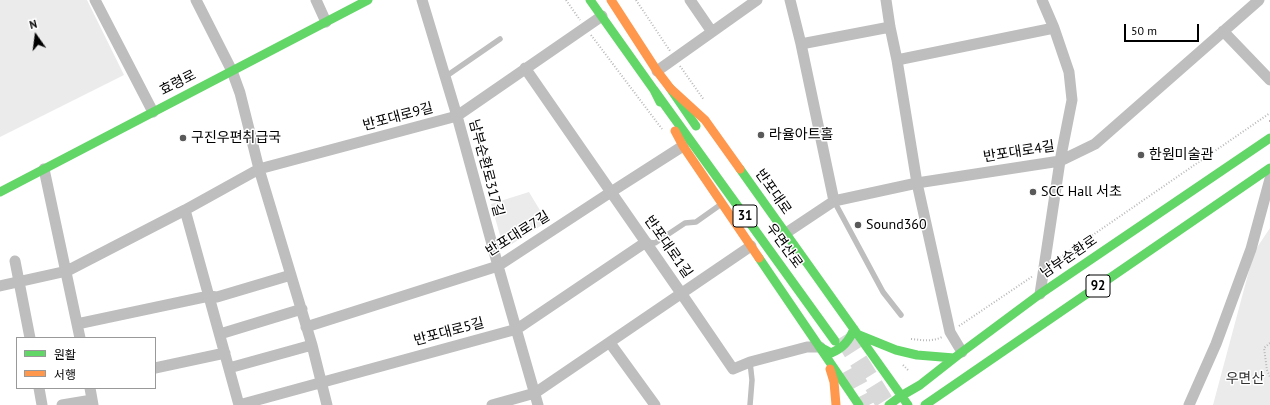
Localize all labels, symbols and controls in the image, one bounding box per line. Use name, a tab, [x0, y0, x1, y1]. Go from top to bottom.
north arrow	[16, 16, 56, 56]
scale bar	[1126, 16, 1201, 42]
text: N	[28, 17, 38, 32]
text: 50 m	[1131, 23, 1157, 38]
street label: 효령로	[157, 67, 199, 99]
street label: 반포대로9길	[361, 100, 435, 134]
street label: 남부순환로317길	[465, 117, 507, 219]
place label: 라율아트홀	[769, 127, 833, 143]
place label: 구진우편취급국	[191, 130, 281, 146]
marker: 라율아트홀	[756, 130, 766, 140]
marker: 구진우편취급국	[178, 133, 188, 143]
street label: 반포대로4길	[982, 138, 1056, 166]
place label: 한원미술관	[1149, 147, 1213, 163]
marker: 한원미술관	[1136, 150, 1146, 160]
street label: 반포대로	[751, 166, 795, 218]
place label: SCC Hall 서초	[1041, 184, 1122, 200]
marker: SCC Hall 서초	[1028, 187, 1038, 197]
road number: 31	[733, 205, 757, 227]
street label: 반포대로7길	[483, 208, 553, 260]
street label: 반포대로1길	[640, 213, 696, 281]
place label: Sound360	[866, 217, 927, 233]
street label: 우면산로	[762, 220, 806, 272]
marker: Sound360	[853, 220, 863, 230]
street label: 남부순환로	[1038, 232, 1100, 282]
road number: 92	[1086, 275, 1110, 297]
street label: 반포대로5길	[412, 315, 486, 349]
legend	[16, 337, 156, 389]
text: 원활	[54, 347, 76, 362]
text: 서행	[54, 367, 76, 382]
park label: 우면산	[1226, 371, 1264, 387]

